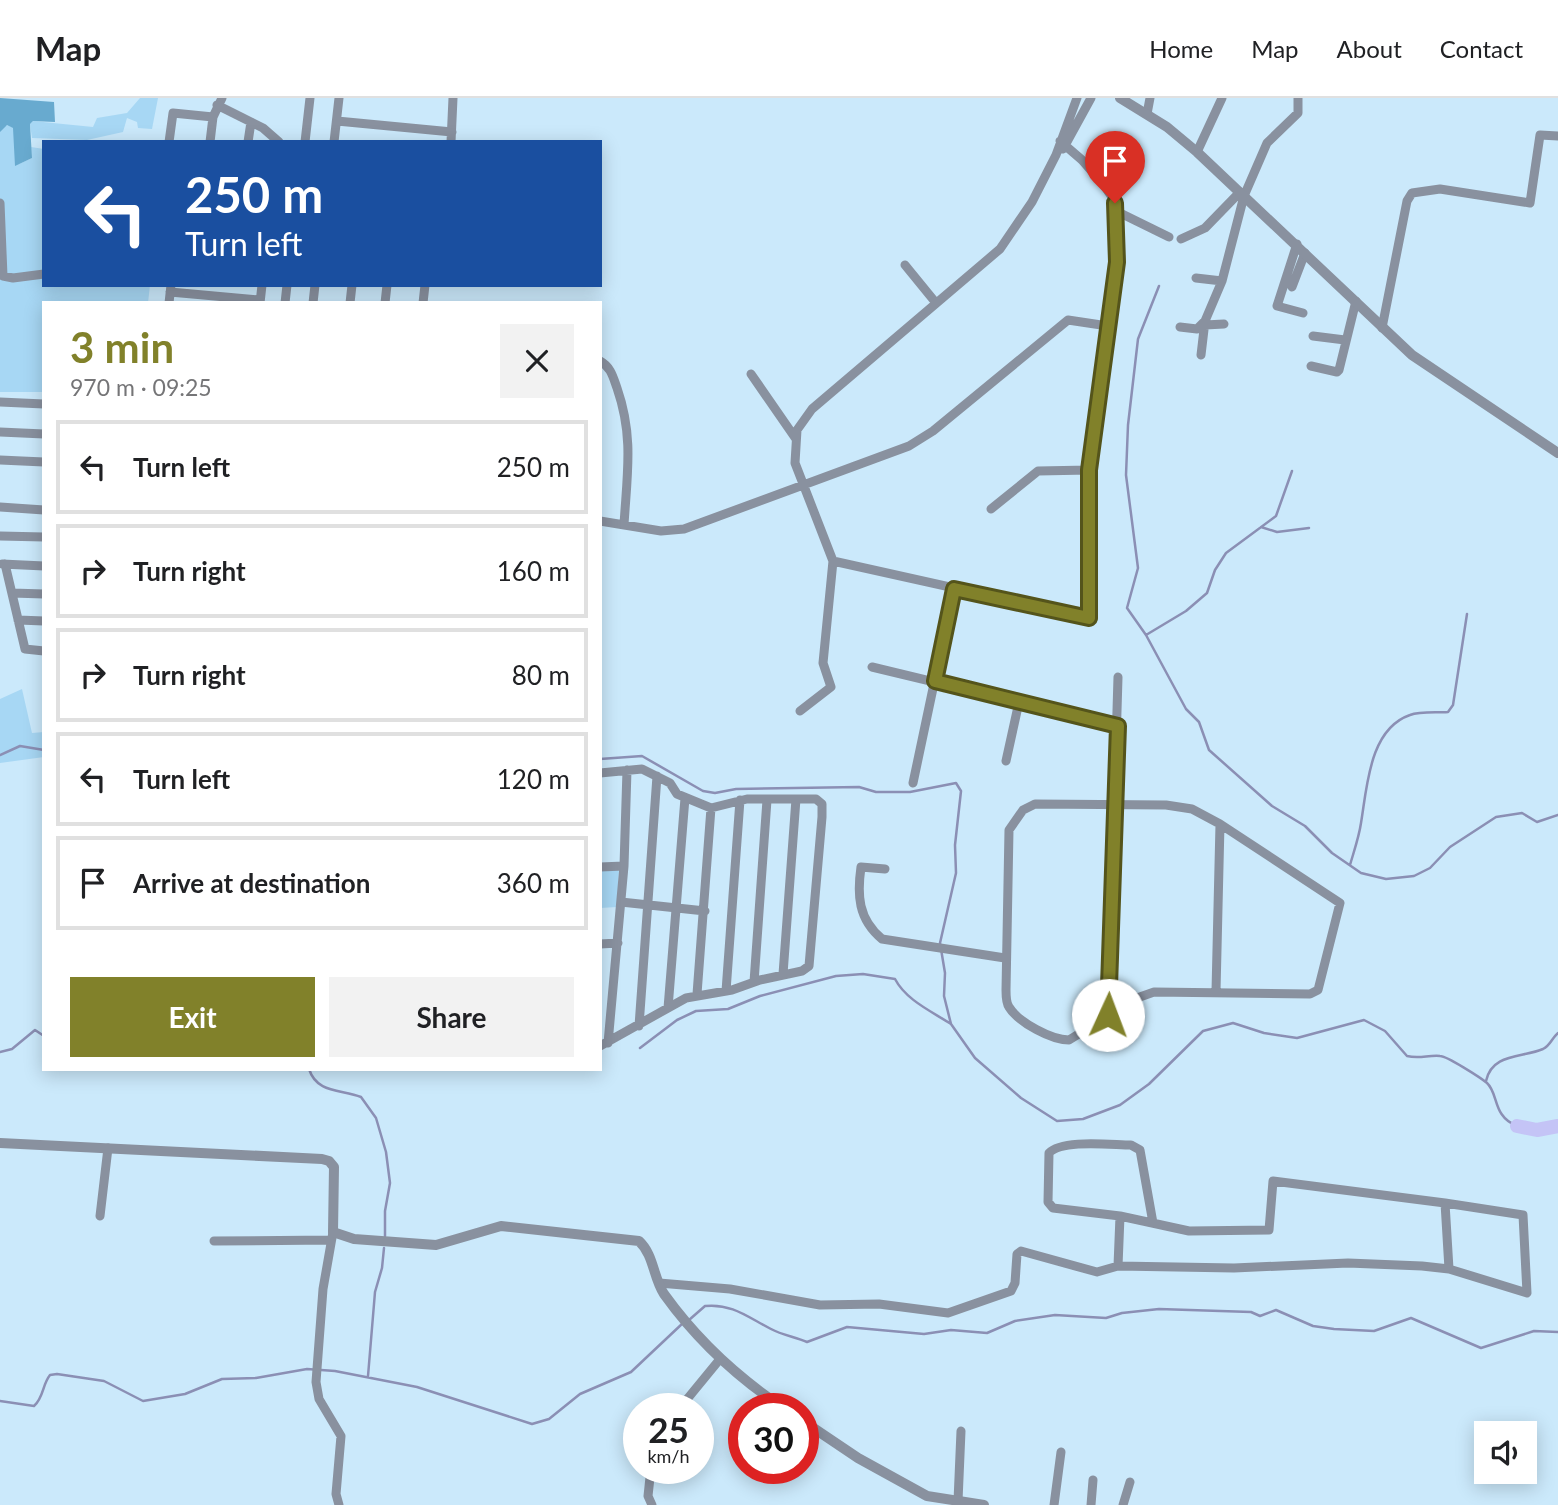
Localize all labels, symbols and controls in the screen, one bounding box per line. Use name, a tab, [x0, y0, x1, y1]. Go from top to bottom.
text: Map	[35, 28, 101, 68]
text: Home	[1149, 34, 1213, 63]
text: Map	[1251, 34, 1299, 63]
text: About	[1337, 34, 1402, 63]
text: Contact	[1440, 34, 1523, 63]
pin	[1085, 131, 1145, 203]
icon: arrive	[1096, 142, 1134, 180]
text: 250 m	[185, 165, 323, 223]
icon: left	[70, 168, 161, 259]
text: Turn left	[185, 224, 302, 263]
text: 3 min	[70, 322, 174, 372]
button: close	[500, 324, 574, 398]
text: 970 m · 09:25	[70, 373, 212, 401]
icon: left	[74, 448, 112, 486]
text: Turn left	[133, 451, 230, 483]
text: 250 m	[497, 451, 570, 483]
icon: right	[74, 552, 112, 590]
text: Turn right	[133, 555, 246, 587]
text: 160 m	[497, 555, 570, 587]
icon: right	[74, 656, 112, 694]
text: Turn right	[133, 659, 246, 691]
text: 80 m	[512, 659, 570, 691]
icon: left	[74, 760, 112, 798]
text: Turn left	[133, 763, 230, 795]
text: 120 m	[497, 763, 570, 795]
icon: arrive	[74, 864, 112, 902]
text: Arrive at destination	[133, 867, 370, 899]
text: 360 m	[497, 867, 570, 899]
button: Exit	[70, 977, 315, 1057]
button: Share	[329, 977, 574, 1057]
position arrow	[1071, 978, 1145, 1052]
speed limit sign: 30	[728, 1393, 819, 1484]
text: 25	[648, 1408, 689, 1450]
map controls	[1474, 1421, 1537, 1484]
button: sound	[1474, 1421, 1537, 1484]
text: km/h	[647, 1445, 690, 1467]

